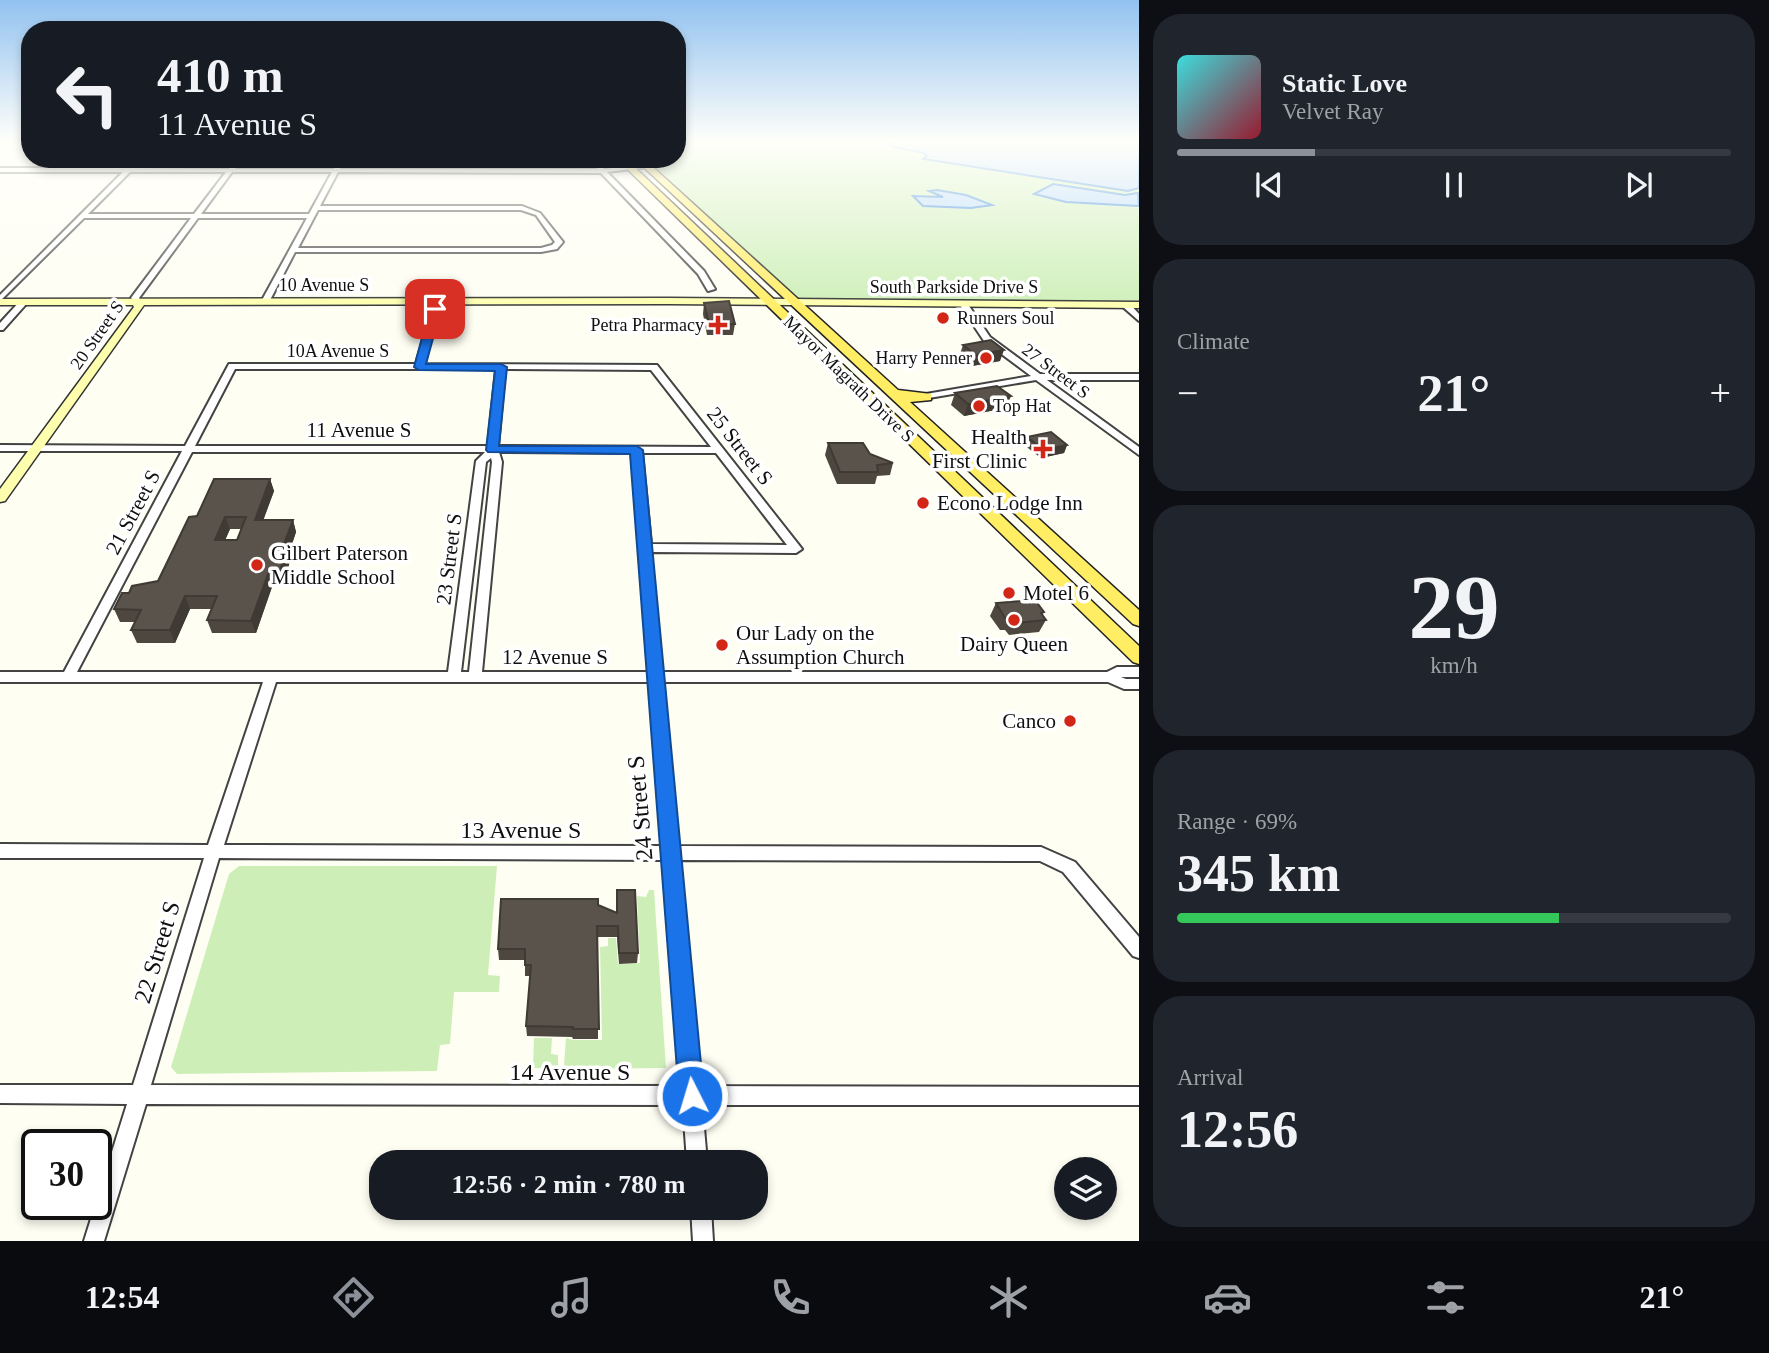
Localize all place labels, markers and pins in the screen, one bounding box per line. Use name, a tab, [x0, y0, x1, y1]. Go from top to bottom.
pin	[405, 279, 465, 339]
place label: Runners Soul	[957, 308, 1055, 328]
marker: Runners Soul	[935, 310, 951, 326]
place label: Petra Pharmacy	[591, 315, 704, 335]
marker: Petra Pharmacy	[710, 317, 726, 333]
place label: Harry Penner	[876, 348, 972, 368]
marker: Harry Penner	[978, 350, 994, 366]
place label: Top Hat	[993, 396, 1051, 416]
marker: Top Hat	[971, 398, 987, 414]
place label: Health First Clinic	[932, 425, 1027, 473]
marker: Health First Clinic	[1033, 439, 1053, 459]
place label: Econo Lodge Inn	[937, 491, 1083, 515]
marker: Econo Lodge Inn	[915, 495, 931, 511]
place label: Gilbert Paterson Middle School	[271, 541, 409, 589]
marker: Gilbert Paterson Middle School	[249, 557, 265, 573]
place label: Motel 6	[1023, 581, 1089, 605]
marker: Motel 6	[1001, 585, 1017, 601]
marker: Dairy Queen	[1006, 612, 1022, 628]
place label: Our Lady on the Assumption Church	[736, 621, 905, 669]
place label: Dairy Queen	[960, 632, 1068, 656]
marker: Our Lady on the Assumption Church	[714, 637, 730, 653]
place label: Canco	[1002, 709, 1056, 733]
marker: Canco	[1062, 713, 1078, 729]

